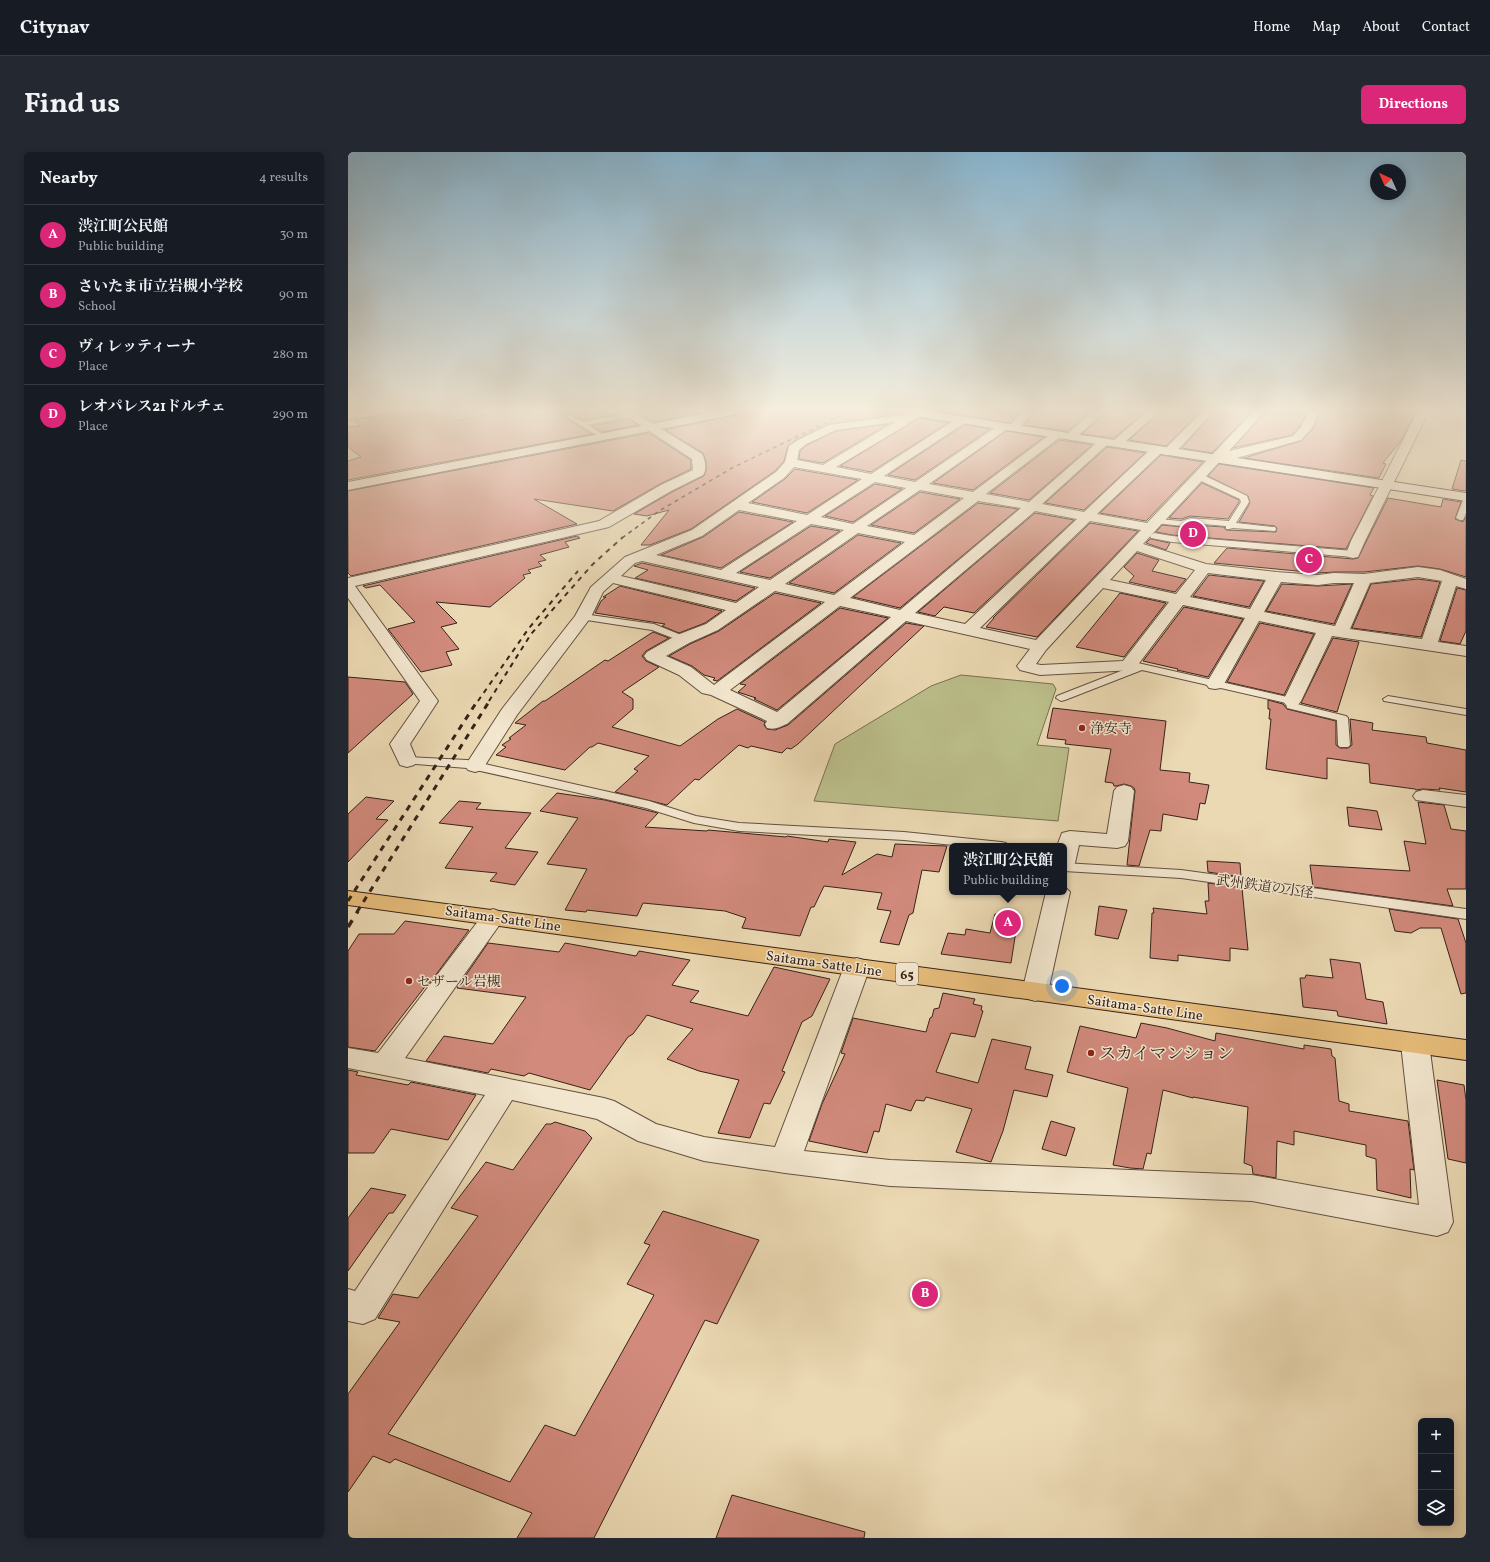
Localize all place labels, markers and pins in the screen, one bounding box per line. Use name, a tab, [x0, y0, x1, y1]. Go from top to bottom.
pin: D	[1180, 519, 1206, 549]
pin: C	[1296, 545, 1322, 575]
place label: 浄安寺	[1090, 720, 1132, 739]
marker: 浄安寺	[1077, 723, 1087, 733]
pin: A	[995, 908, 1021, 938]
place label: セザール岩槻	[417, 973, 501, 992]
marker: セザール岩槻	[404, 976, 414, 986]
place label: スカイマンション	[1099, 1043, 1234, 1066]
marker: スカイマンション	[1086, 1048, 1096, 1058]
pin: B	[912, 1279, 938, 1309]

